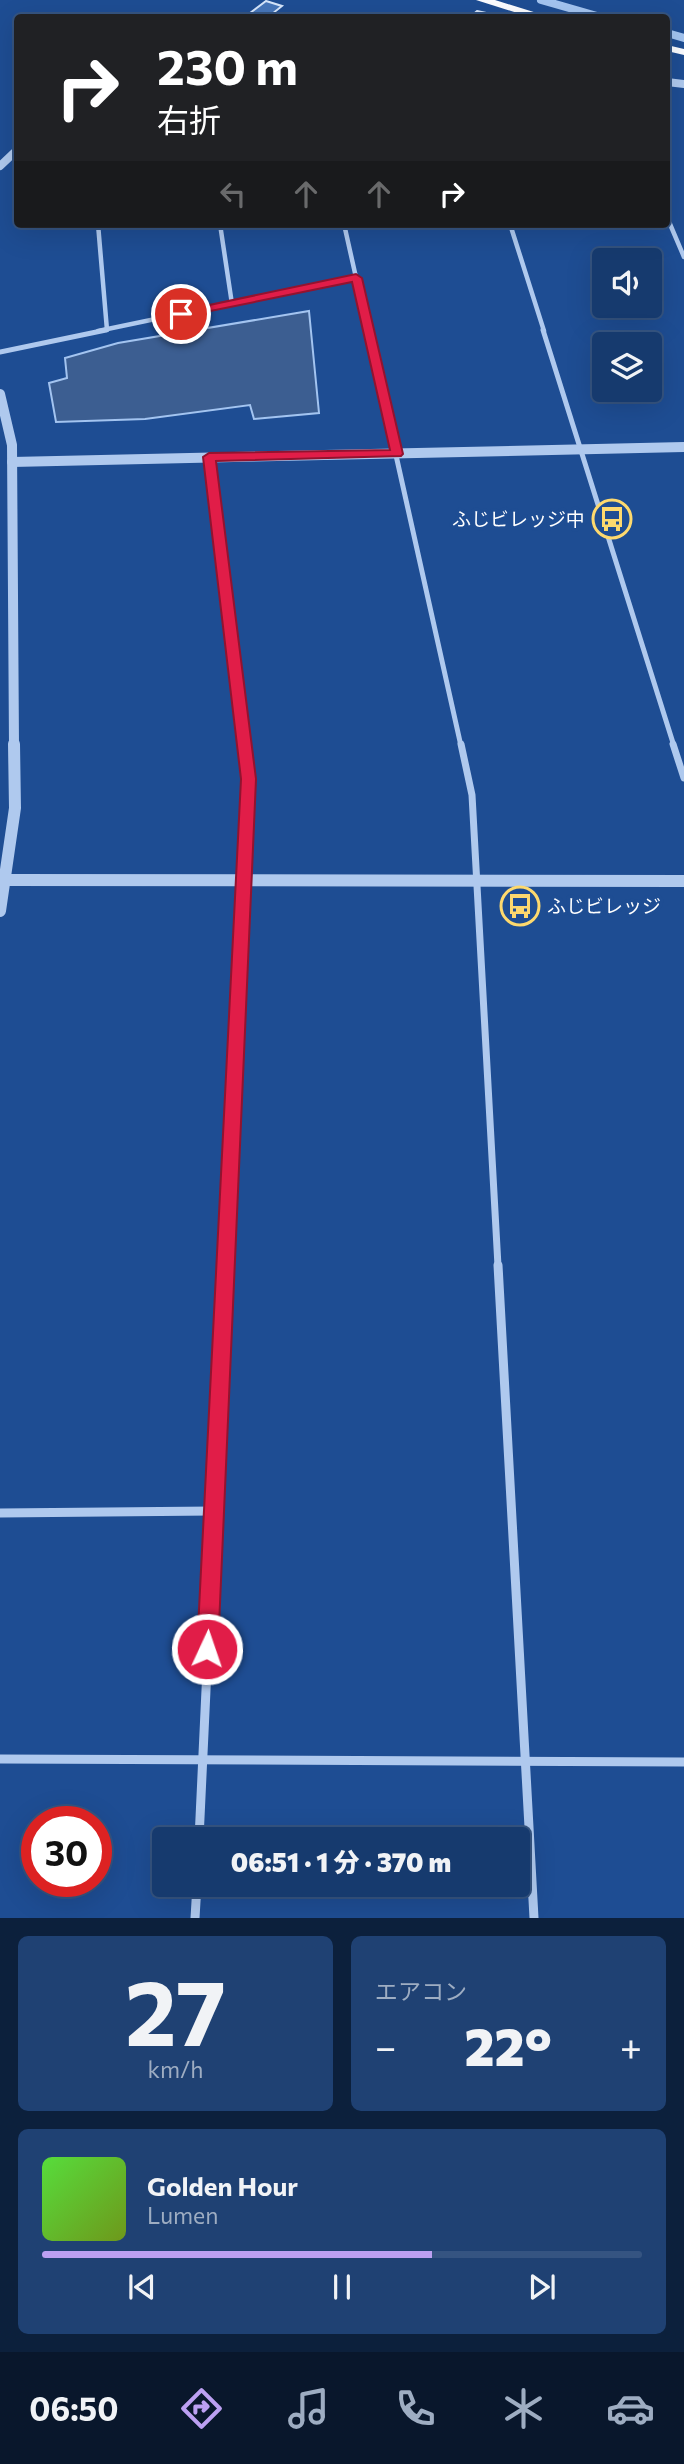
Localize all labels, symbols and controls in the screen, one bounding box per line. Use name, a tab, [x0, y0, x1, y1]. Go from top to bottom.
text: 230 m	[157, 35, 298, 95]
icon: right	[42, 42, 133, 133]
text: 右折	[157, 99, 221, 139]
icon: left	[214, 175, 252, 213]
icon: ahead	[287, 175, 325, 213]
icon: ahead	[360, 175, 398, 213]
icon: right	[433, 175, 471, 213]
map controls	[592, 248, 662, 402]
button: sound	[592, 248, 662, 318]
pin	[151, 284, 211, 344]
icon: arrive	[162, 295, 200, 333]
button: layers	[592, 332, 662, 402]
bus stop icon: ふじビレッジ中	[591, 498, 633, 540]
place label: ふじビレッジ中	[452, 507, 585, 530]
bus stop icon: ふじビレッジ	[499, 885, 541, 927]
place label: ふじビレッジ	[547, 894, 661, 917]
position arrow	[170, 1612, 244, 1686]
speed limit sign: 30	[21, 1806, 112, 1897]
text: 06:51 · 1 分 · 370 m	[231, 1846, 451, 1877]
text: 27	[125, 1953, 226, 2065]
text: エアコン	[375, 1977, 467, 2005]
text: 22°	[464, 2013, 552, 2077]
text: −	[375, 2022, 397, 2069]
text: +	[620, 2022, 642, 2069]
text: km/h	[148, 2055, 203, 2083]
text: Golden Hour	[147, 2170, 298, 2201]
text: Lumen	[147, 2201, 218, 2229]
icon: previous	[123, 2268, 161, 2306]
icon: pause	[323, 2268, 361, 2306]
icon: next	[523, 2268, 561, 2306]
icon: directions	[177, 2384, 226, 2433]
icon: music	[284, 2384, 333, 2433]
icon: phone	[391, 2384, 440, 2433]
icon: climate	[499, 2384, 548, 2433]
icon: car	[606, 2384, 655, 2433]
text: 06:50	[29, 2388, 119, 2428]

